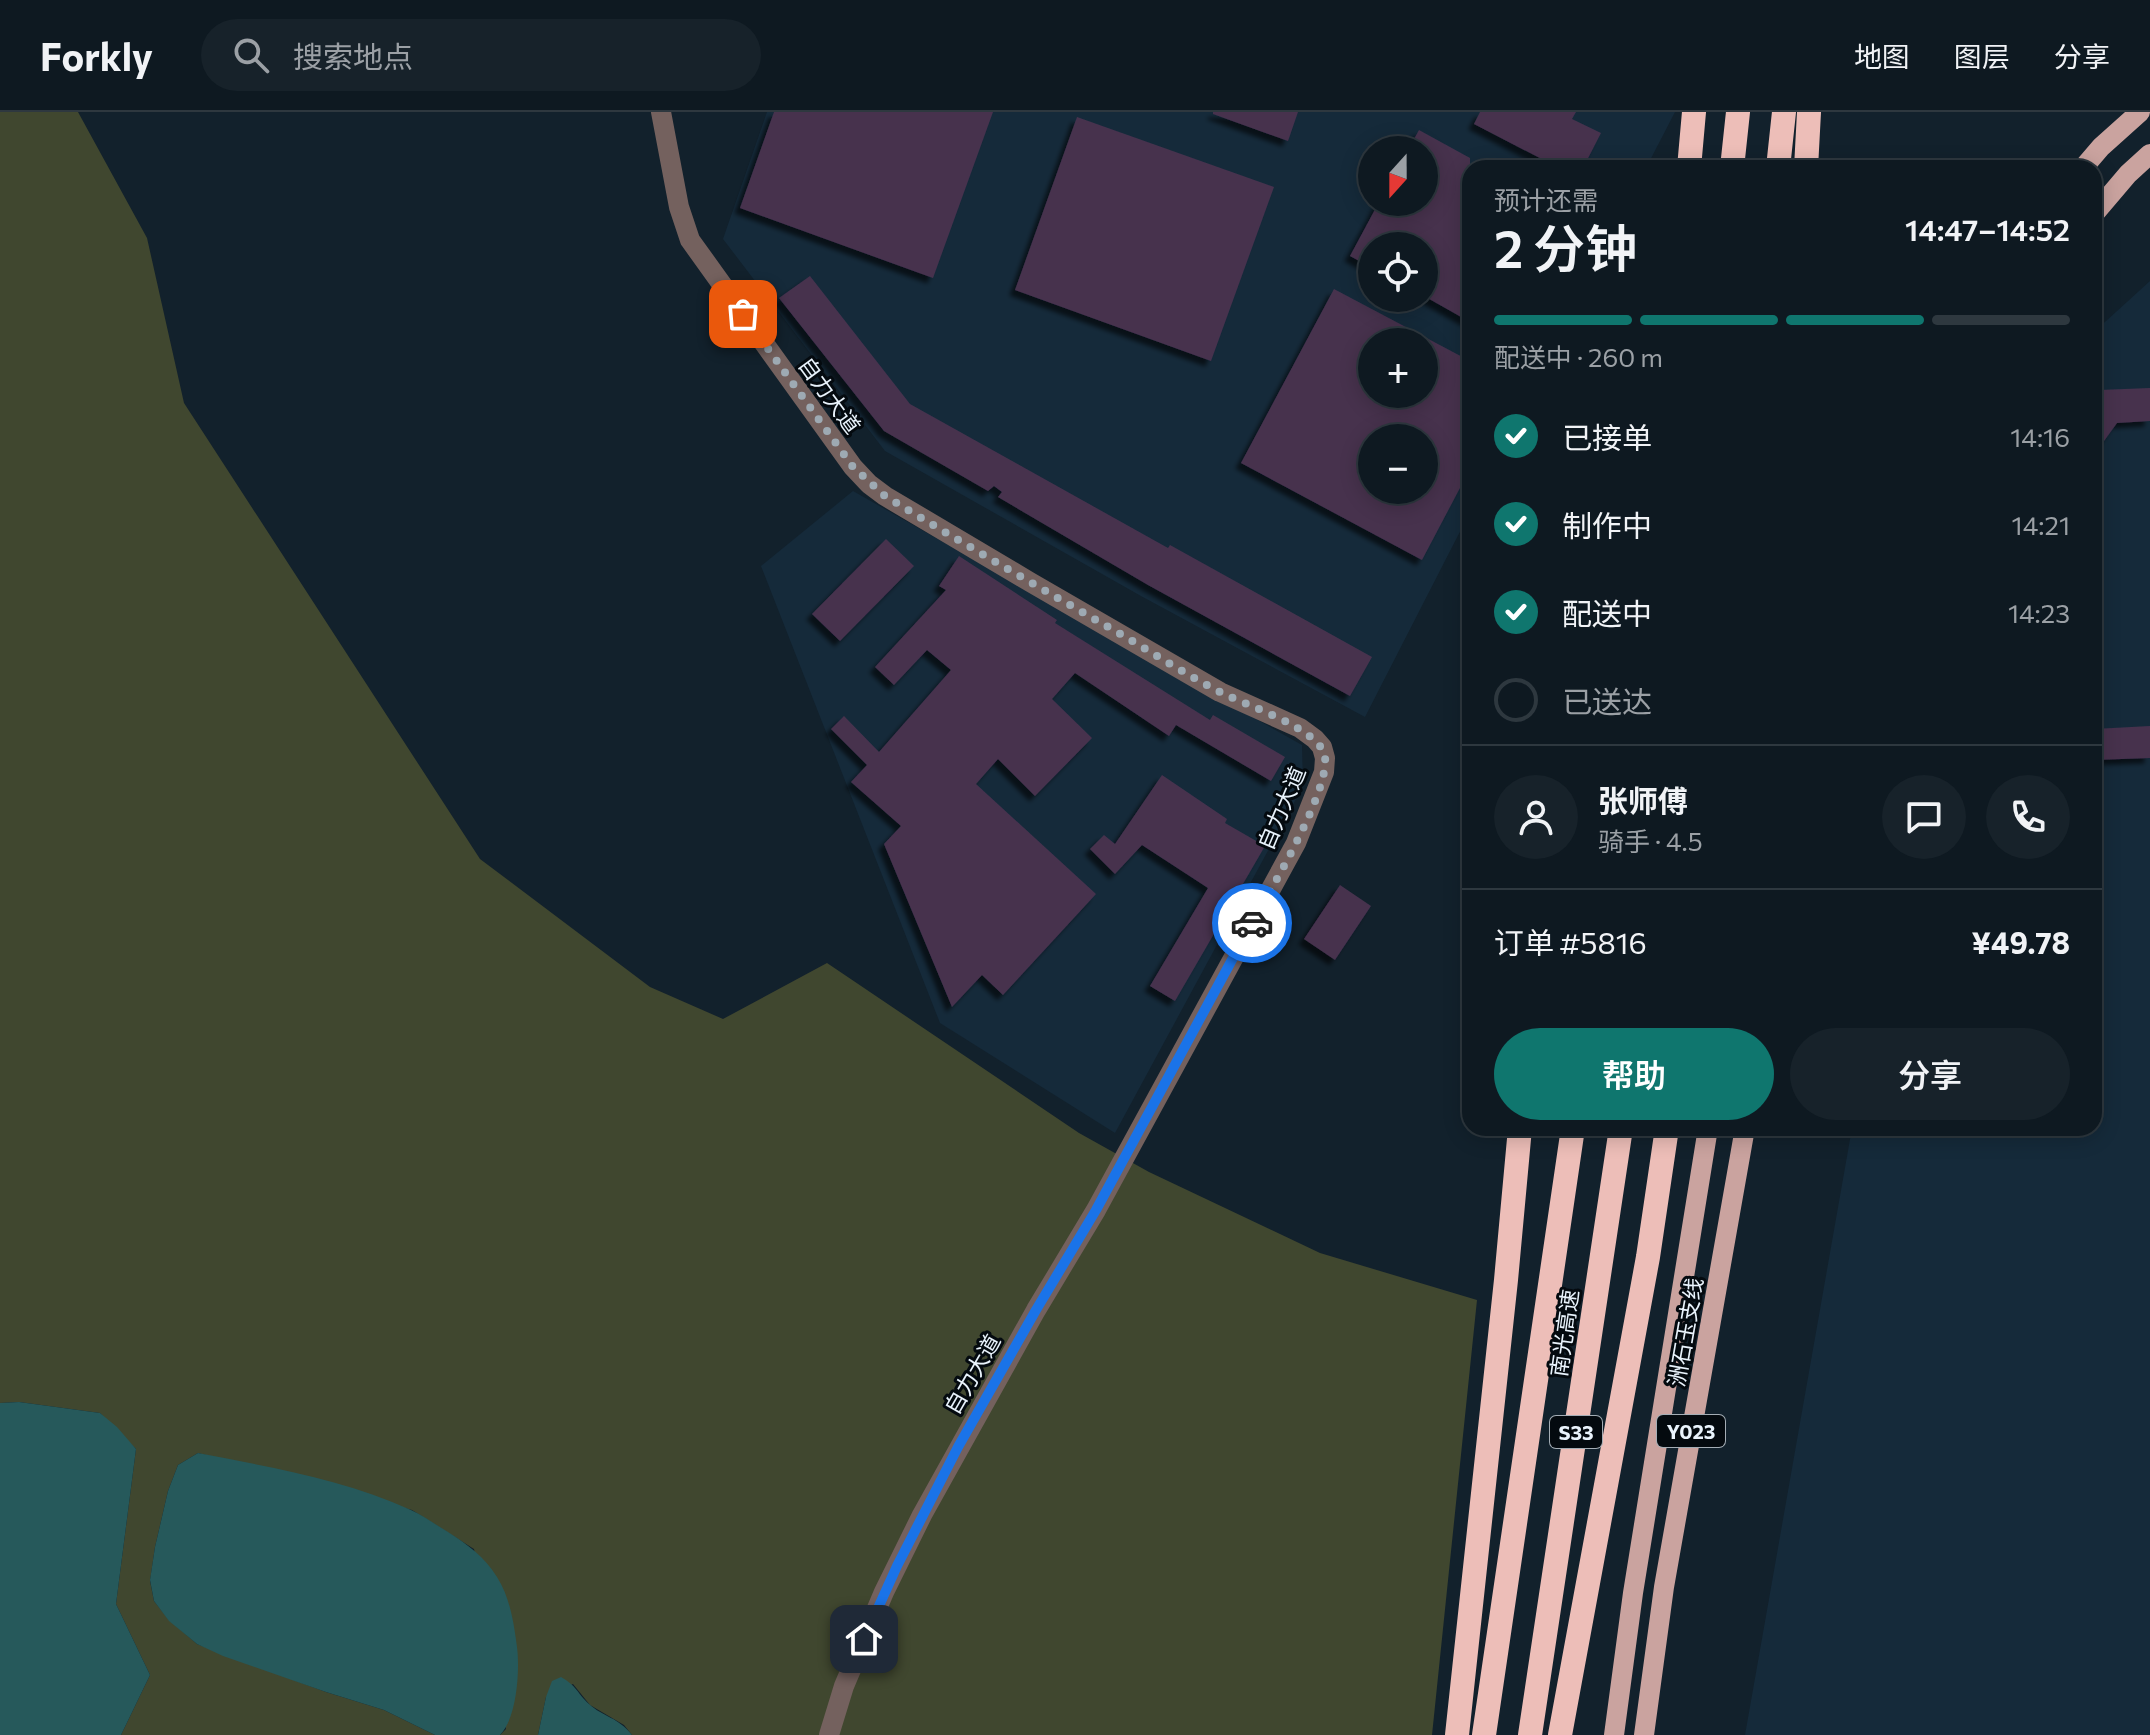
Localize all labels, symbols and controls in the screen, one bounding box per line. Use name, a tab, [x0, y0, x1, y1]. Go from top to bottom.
search box	[201, 19, 761, 91]
text: Forkly	[40, 32, 153, 79]
icon: search	[229, 33, 273, 77]
text: 搜索地点	[293, 37, 413, 74]
text: 地图	[1854, 39, 1910, 73]
text: 图层	[1954, 39, 2010, 73]
text: 分享	[2054, 39, 2110, 73]
north arrow	[1358, 136, 1438, 216]
map controls	[1358, 136, 1438, 504]
text: 预计还需	[1494, 184, 1598, 215]
text: 14:47–14:52	[1905, 210, 2070, 247]
text: 2 分钟	[1494, 215, 1637, 279]
button: locate	[1358, 232, 1438, 312]
pin	[709, 280, 777, 348]
icon: bag	[721, 292, 765, 336]
button: +	[1358, 328, 1438, 408]
text: 配送中 · 260 m	[1494, 341, 1663, 372]
street label: 自力大道	[793, 351, 867, 439]
icon: check	[1494, 414, 1538, 458]
text: 已接单	[1562, 418, 1652, 455]
text: 14:16	[2010, 421, 2070, 452]
button: −	[1358, 424, 1438, 504]
icon: check	[1494, 502, 1538, 546]
text: 制作中	[1562, 506, 1652, 543]
text: 14:21	[2012, 509, 2070, 540]
icon: check	[1494, 590, 1538, 634]
text: 配送中	[1562, 594, 1652, 631]
text: 14:23	[2008, 597, 2070, 628]
text: 已送达	[1562, 682, 1652, 719]
street label: 自力大道	[1251, 762, 1311, 854]
button: person	[1494, 775, 1578, 859]
button: chat	[1882, 775, 1966, 859]
button: phone	[1986, 775, 2070, 859]
text: 张师傅	[1598, 781, 1688, 818]
text: 骑手 · 4.5	[1598, 825, 1703, 856]
courier	[1212, 883, 1292, 963]
icon: car	[1230, 901, 1274, 945]
text: 订单 #5816	[1494, 923, 1647, 960]
text: ¥49.78	[1972, 923, 2070, 960]
button: 帮助	[1494, 1028, 1774, 1120]
button: 分享	[1790, 1028, 2070, 1120]
street label: 洲石玉支线	[1662, 1275, 1708, 1389]
street label: 南光高速	[1545, 1288, 1583, 1378]
street label: 自力大道	[938, 1329, 1006, 1419]
road number: Y023	[1657, 1415, 1725, 1447]
road number: S33	[1550, 1416, 1602, 1448]
pin	[830, 1605, 898, 1673]
icon: home	[842, 1617, 886, 1661]

